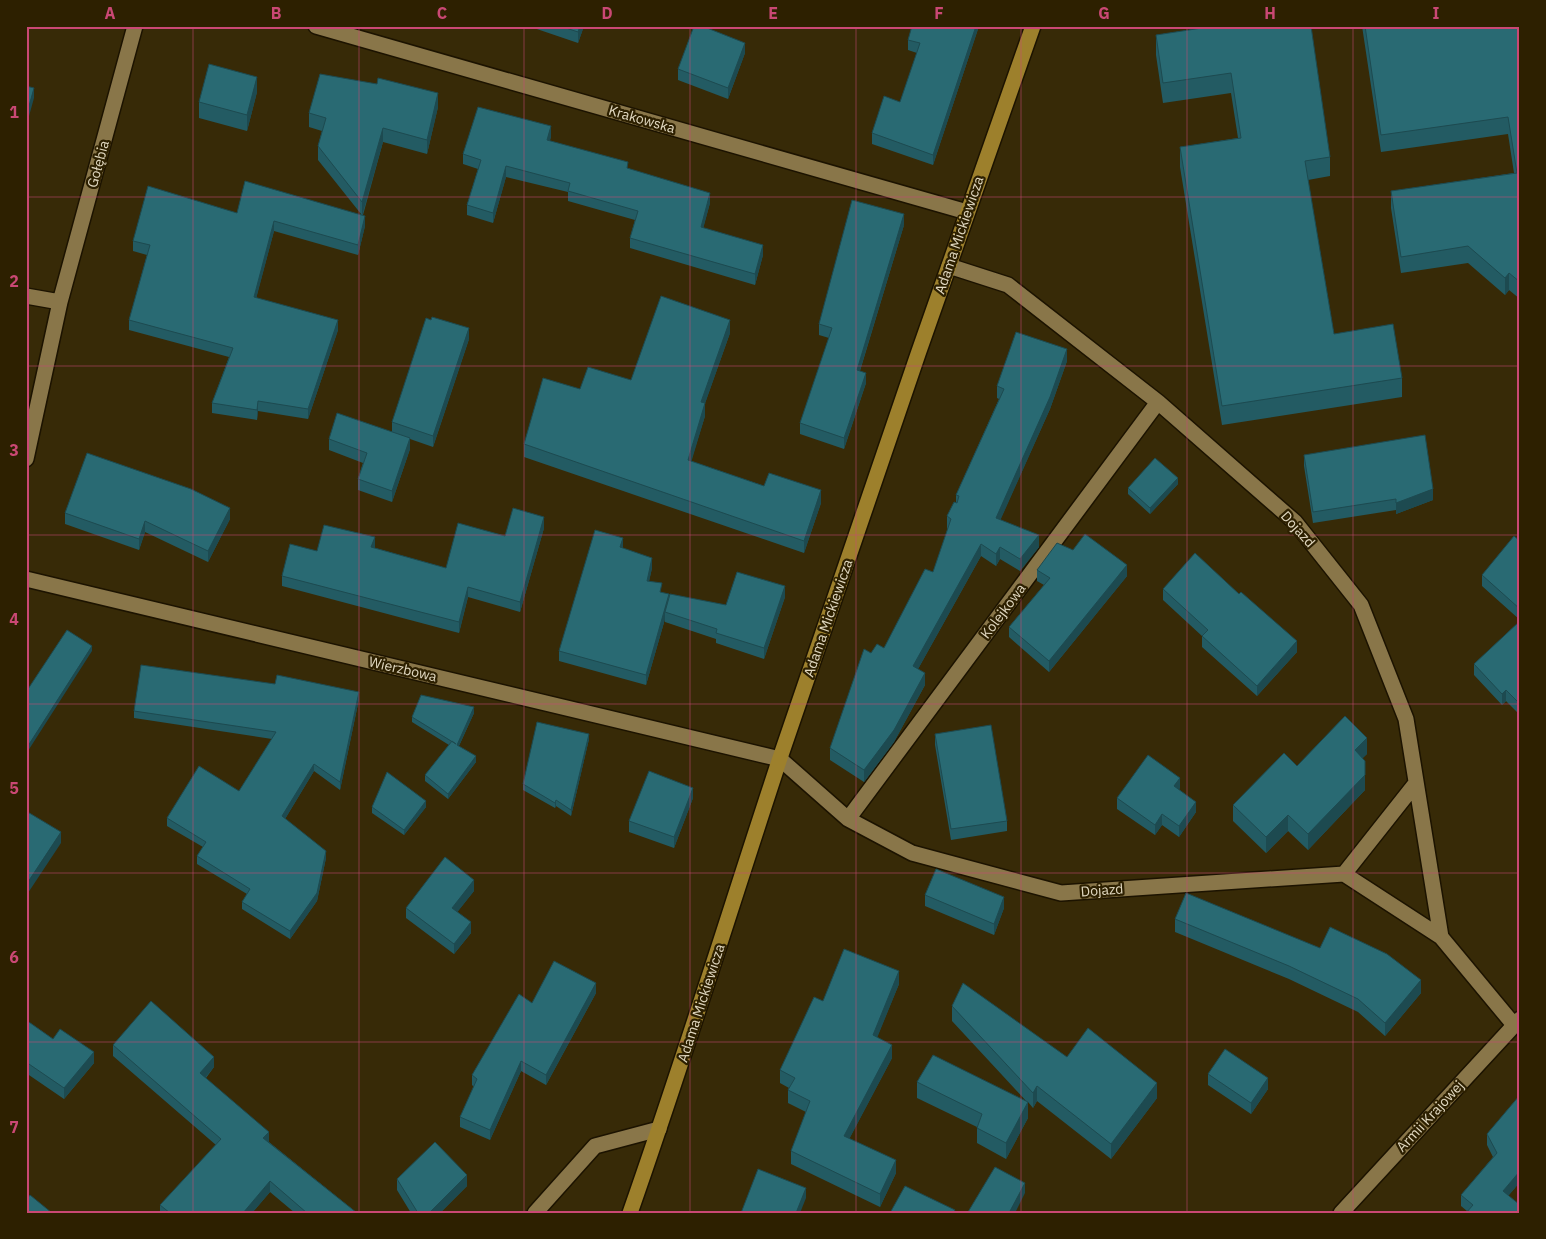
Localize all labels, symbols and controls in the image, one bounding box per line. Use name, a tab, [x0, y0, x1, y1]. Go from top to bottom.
text: A	[105, 3, 116, 23]
text: B	[271, 3, 282, 23]
text: C	[437, 3, 447, 23]
text: D	[601, 3, 613, 23]
text: E	[768, 3, 778, 23]
text: F	[934, 3, 944, 23]
text: G	[1098, 3, 1110, 23]
text: H	[1264, 3, 1276, 23]
text: I	[1433, 3, 1440, 23]
street label: Krakowska	[607, 101, 678, 137]
text: 1	[9, 102, 19, 122]
street label: Gołębia	[83, 138, 113, 190]
street label: Adama Mickiewicza	[930, 173, 988, 296]
text: 2	[9, 271, 19, 291]
text: 3	[9, 440, 19, 460]
street label: Dojazd	[1277, 507, 1319, 551]
street label: Adama Mickiewicza	[799, 556, 857, 679]
street label: Kolejkowa	[976, 579, 1030, 642]
text: 4	[9, 609, 19, 629]
street label: Wierzbowa	[367, 652, 439, 686]
text: 5	[9, 778, 19, 798]
street label: Dojazd	[1080, 880, 1124, 900]
street label: Adama Mickiewicza	[673, 941, 729, 1064]
text: 6	[9, 947, 19, 967]
street label: Armii Krajowej	[1392, 1077, 1468, 1155]
text: 7	[9, 1117, 19, 1137]

